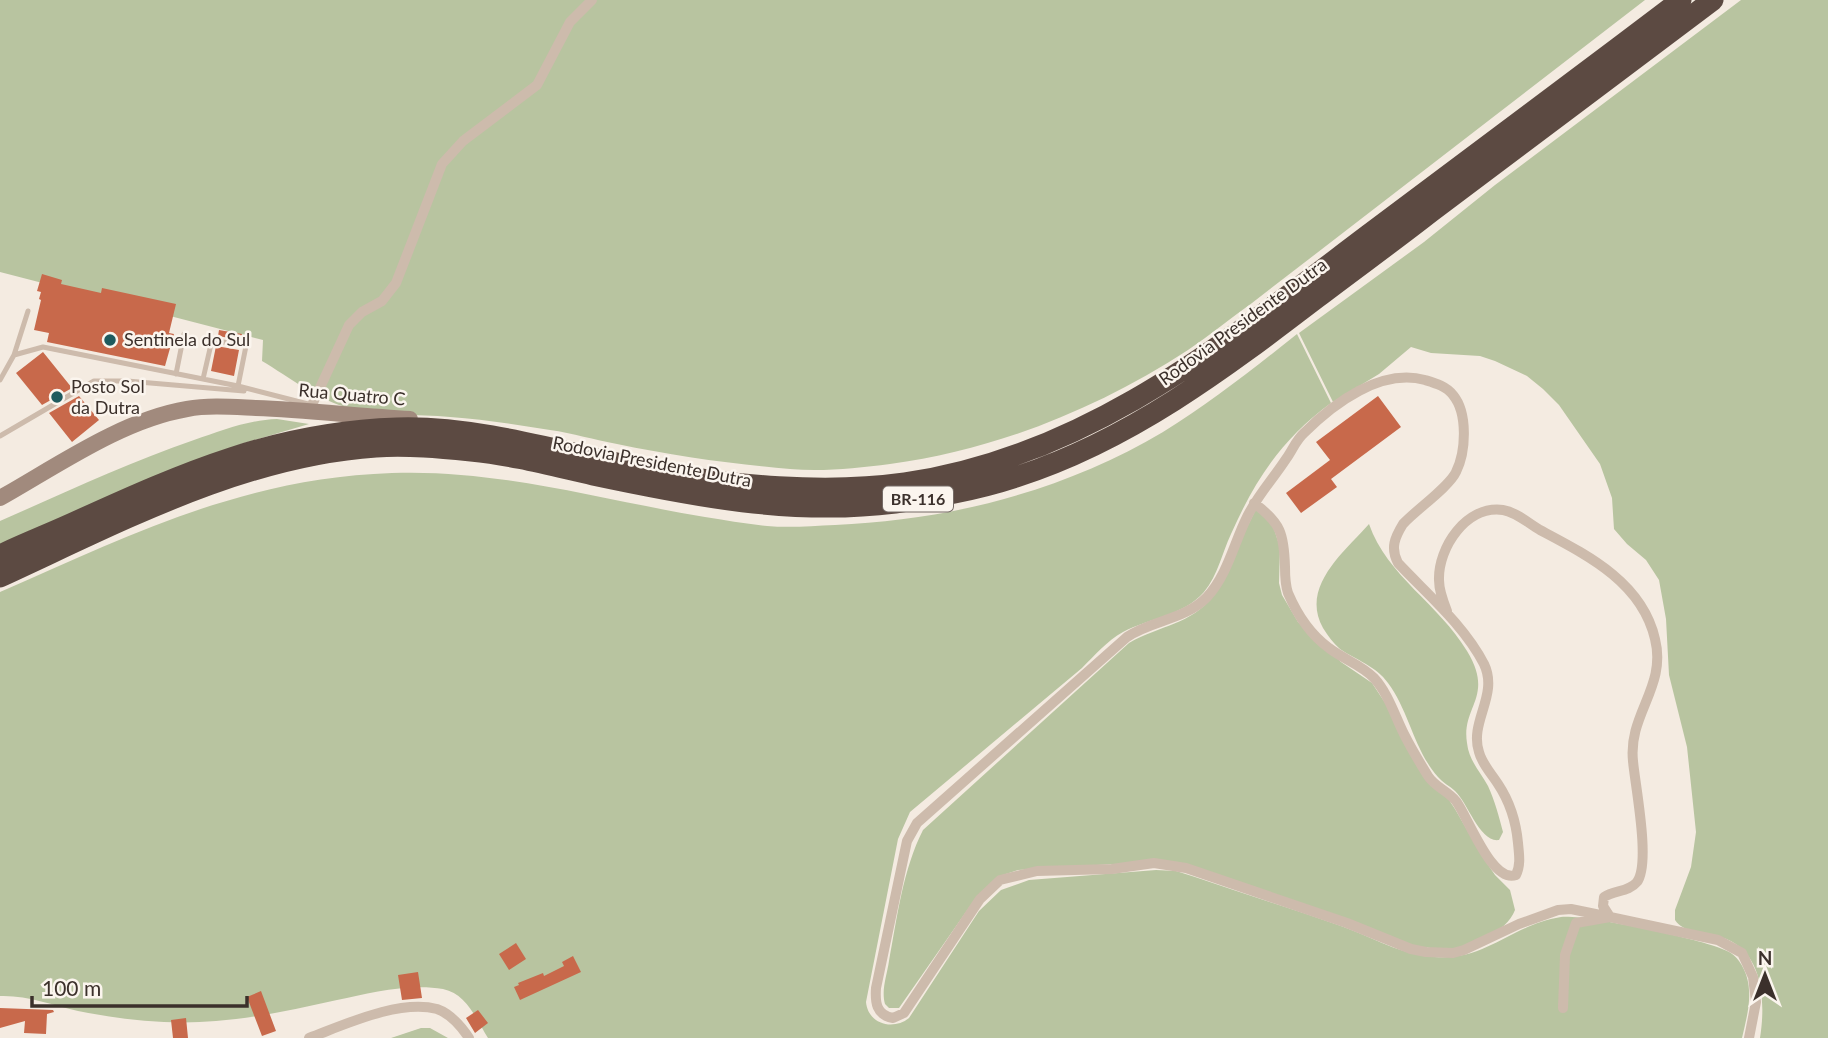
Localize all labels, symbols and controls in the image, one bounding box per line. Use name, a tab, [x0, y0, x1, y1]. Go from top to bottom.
street label: Rodovia Presidente Dutra	[1154, 253, 1331, 389]
place label: Sentinela do Sul	[124, 328, 250, 350]
marker: Sentinela do Sul	[102, 332, 118, 348]
place label: Posto Sol da Dutra	[71, 375, 145, 418]
street label: Rua Quatro C	[298, 378, 406, 410]
marker: Posto Sol da Dutra	[49, 389, 65, 405]
street label: Rodovia Presidente Dutra	[551, 431, 753, 491]
road number: BR-116	[883, 486, 953, 512]
north arrow	[1730, 940, 1800, 1010]
text: N	[1758, 946, 1772, 969]
scale bar	[32, 964, 247, 1008]
text: 100 m	[42, 975, 101, 1000]

